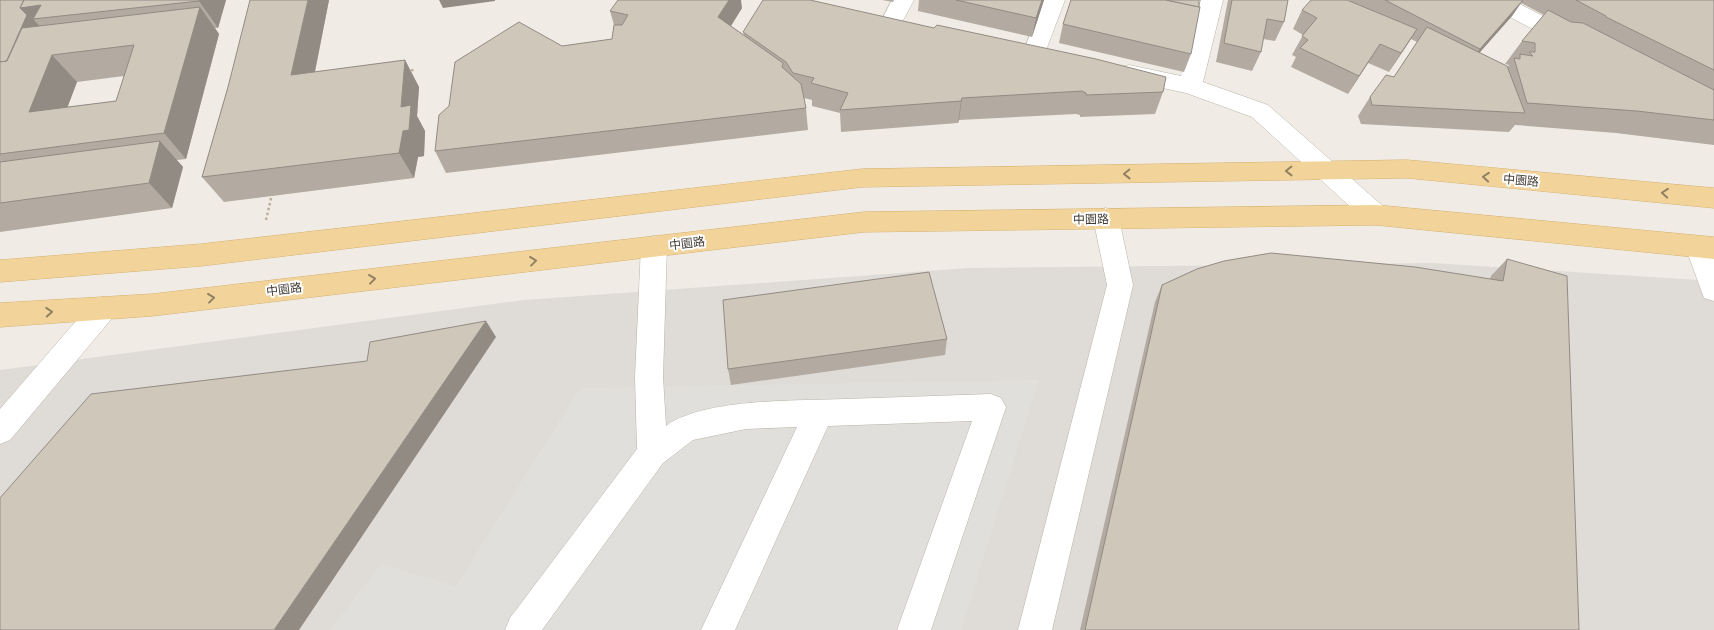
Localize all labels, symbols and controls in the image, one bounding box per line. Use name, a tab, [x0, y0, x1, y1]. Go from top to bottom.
one-way arrow	[1285, 166, 1292, 176]
one-way arrow	[1122, 168, 1130, 179]
one-way arrow	[1482, 171, 1490, 182]
street label: 中園路	[1502, 171, 1540, 189]
one-way arrow	[1661, 188, 1669, 199]
street label: 中園路	[1073, 211, 1109, 227]
street label: 中園路	[668, 233, 706, 253]
one-way arrow	[530, 256, 538, 267]
one-way arrow	[368, 274, 376, 285]
street label: 中園路	[265, 279, 303, 299]
one-way arrow	[207, 293, 215, 304]
one-way arrow	[45, 306, 53, 317]

